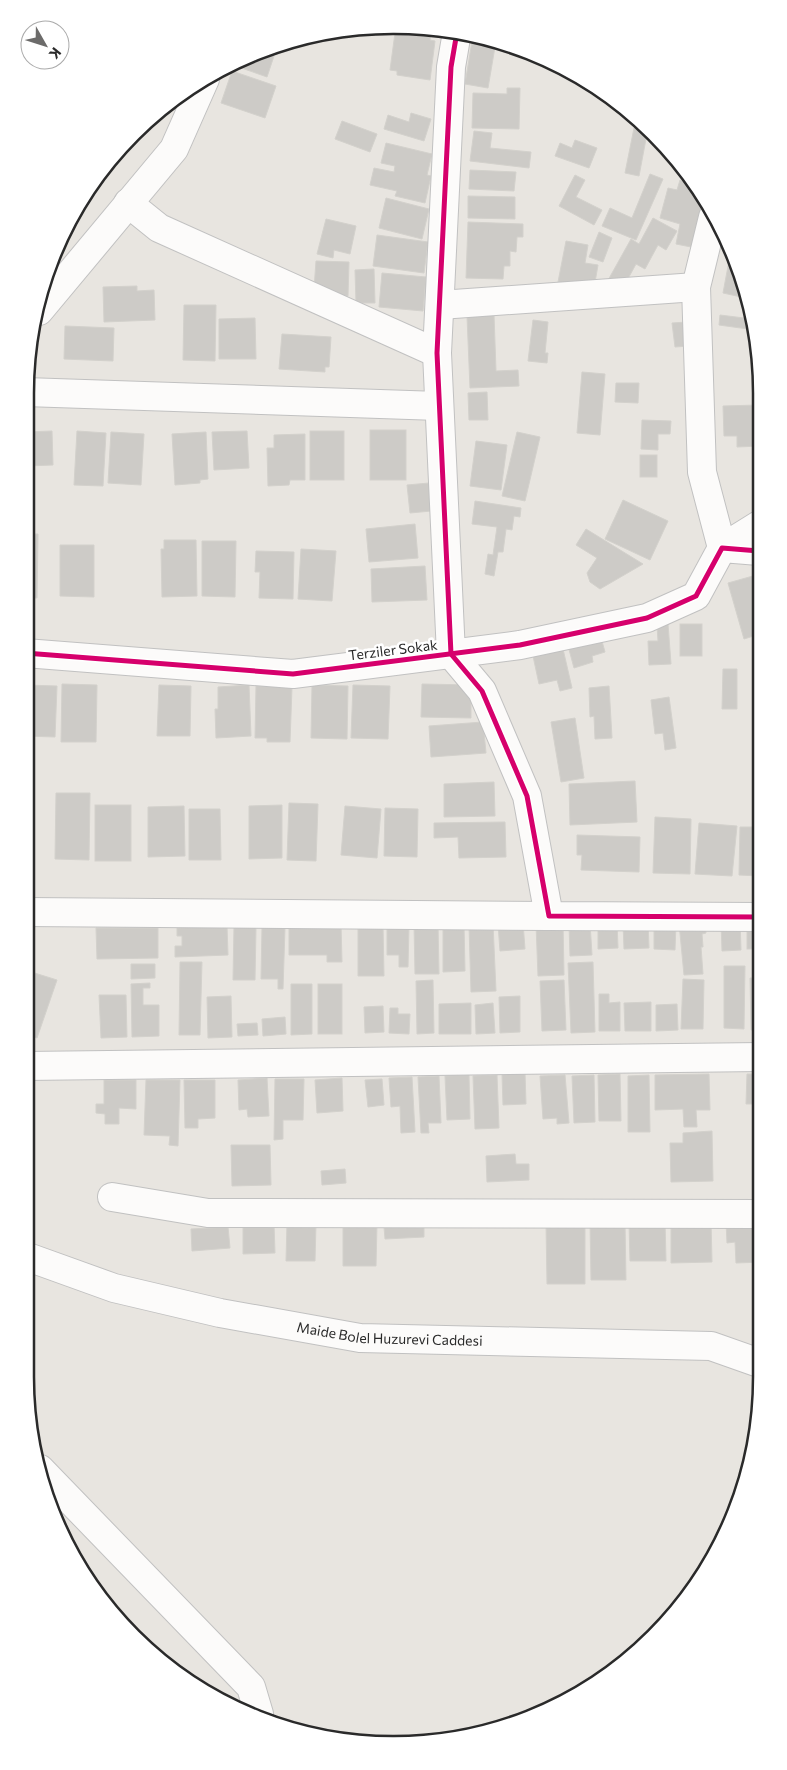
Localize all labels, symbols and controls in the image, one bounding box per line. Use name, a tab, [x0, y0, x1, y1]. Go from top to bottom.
north arrow	[20, 20, 70, 70]
text: K	[46, 44, 65, 63]
street label: Terziler Sokak	[347, 636, 439, 663]
street label: Maide Bolel Huzurevi Caddesi	[296, 1318, 483, 1349]

